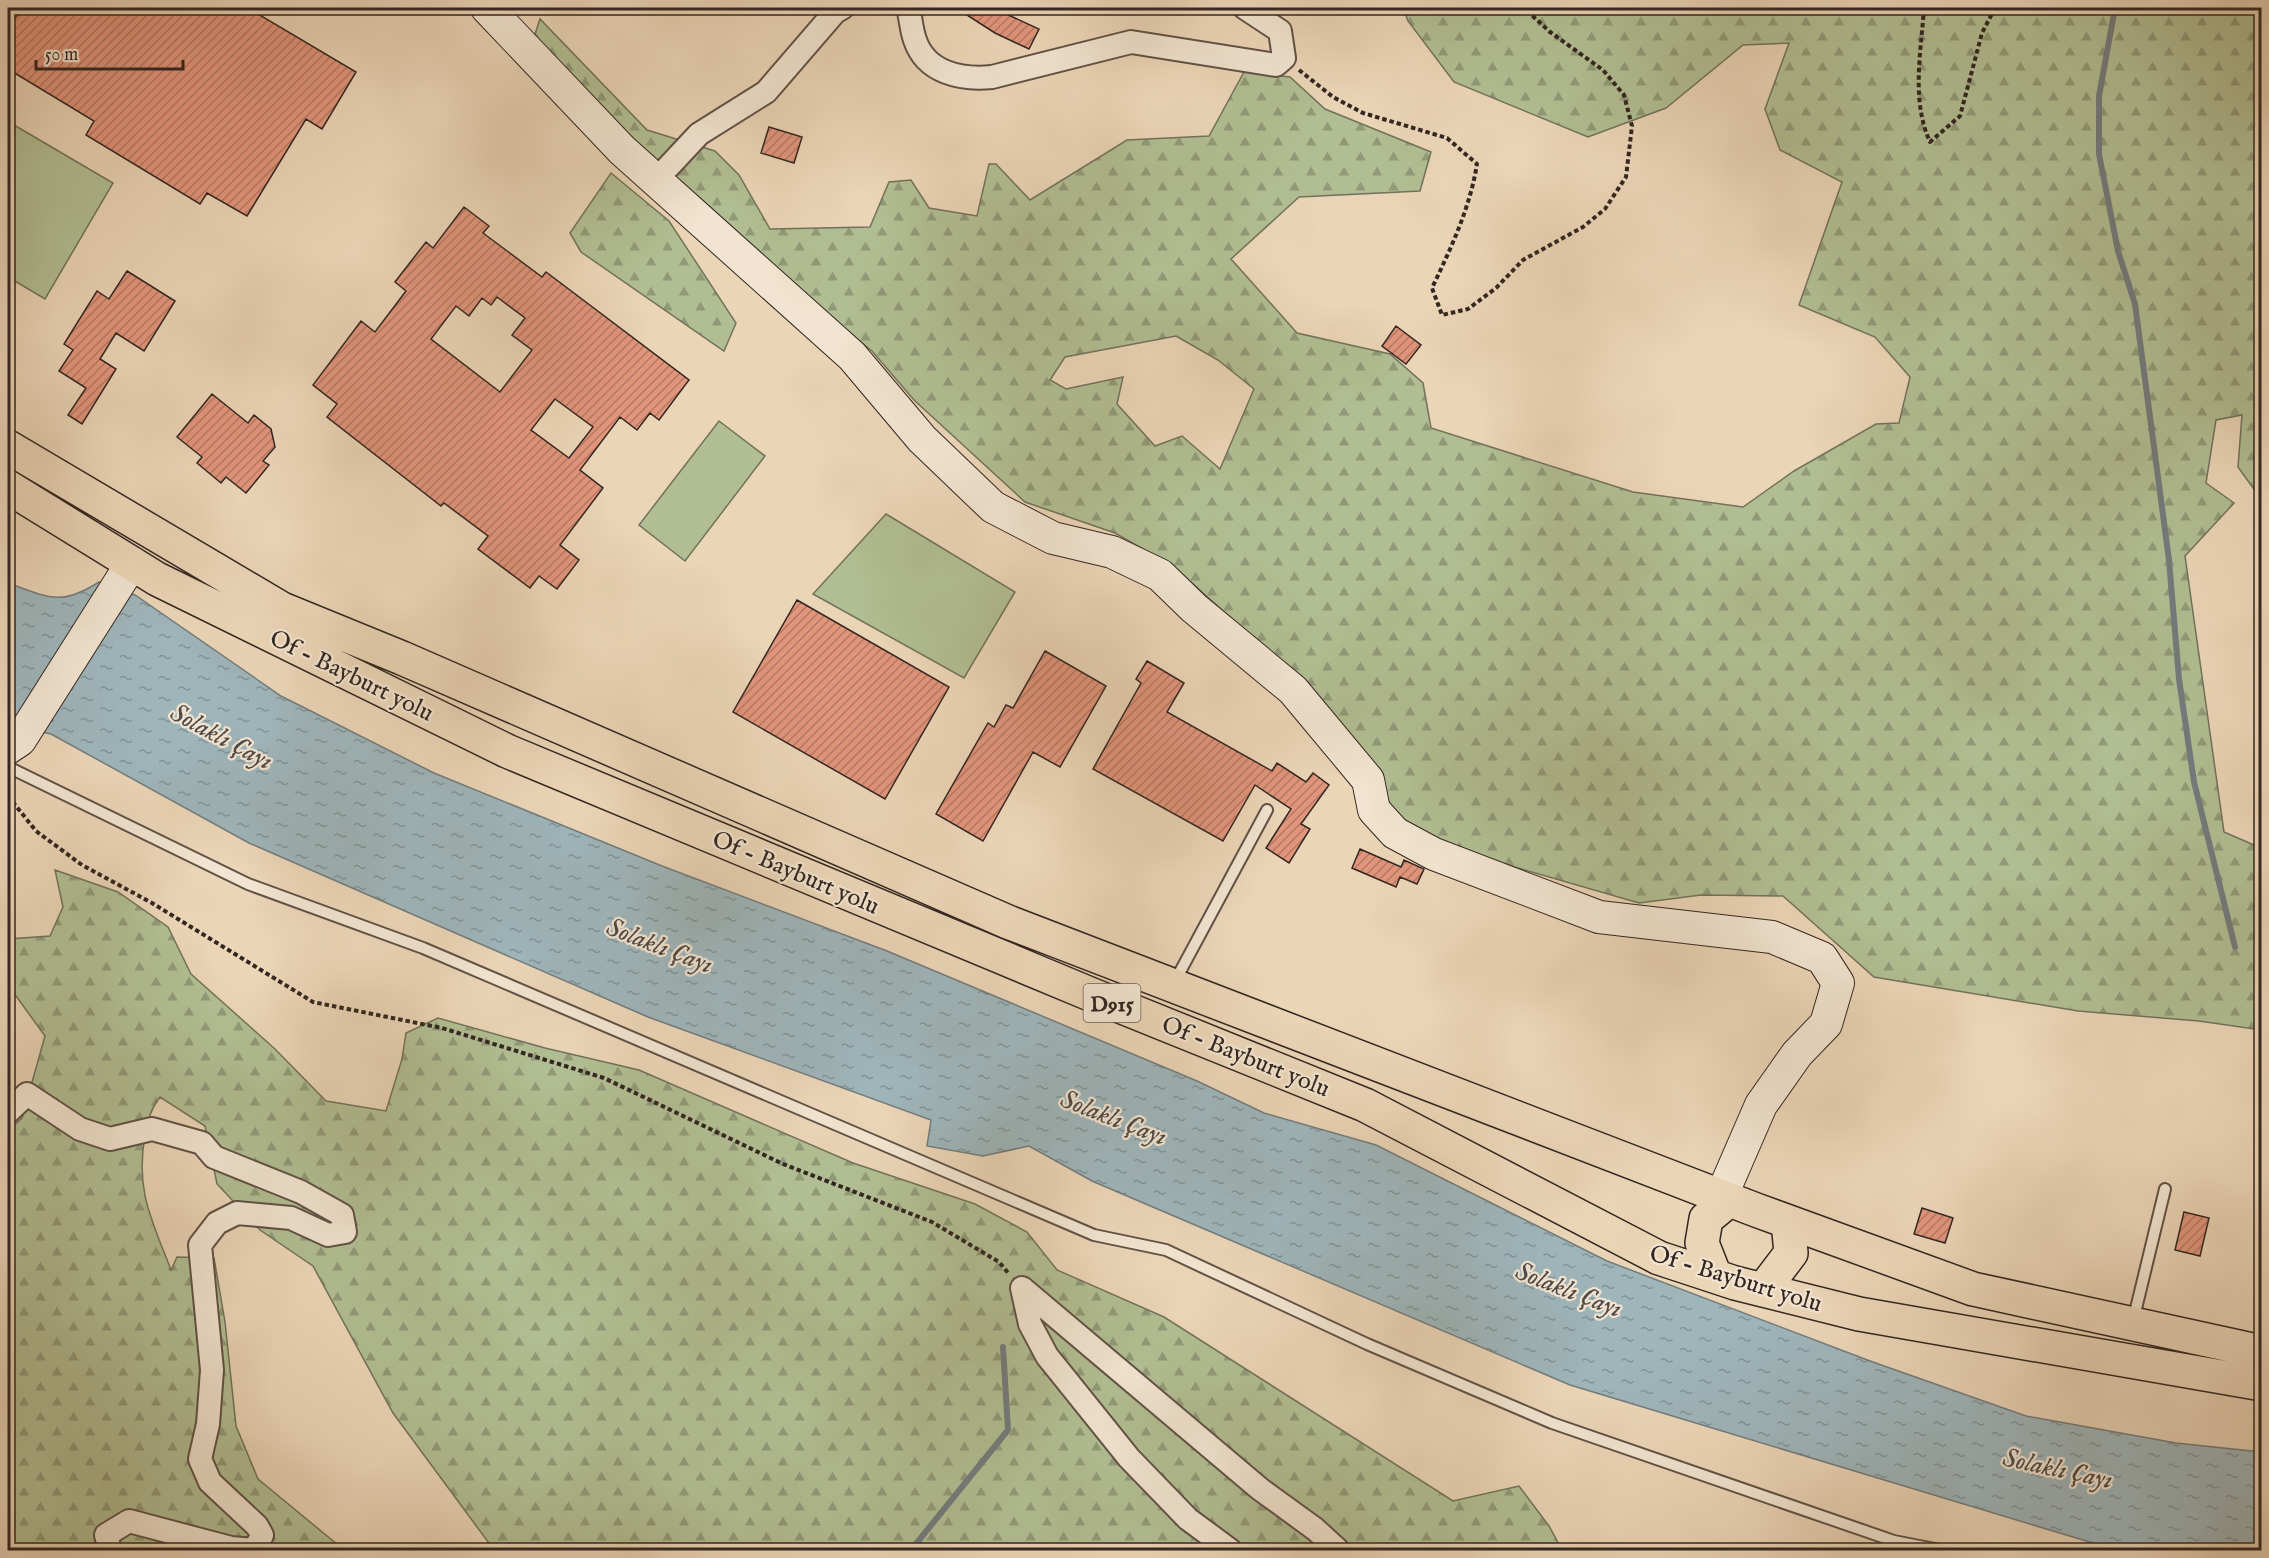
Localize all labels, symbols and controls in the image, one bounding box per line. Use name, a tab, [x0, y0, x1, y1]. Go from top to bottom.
scale bar	[36, 33, 183, 71]
text: 50 m	[45, 44, 78, 67]
street label: Of - Bayburt yolu	[264, 623, 438, 729]
water label: Solaklı Çayı	[164, 697, 278, 778]
street label: Of - Bayburt yolu	[707, 824, 884, 923]
water label: Solaklı Çayı	[601, 911, 717, 982]
road number: D915	[1084, 984, 1140, 1022]
street label: Of - Bayburt yolu	[1157, 1010, 1334, 1105]
water label: Solaklı Çayı	[1055, 1083, 1171, 1154]
street label: Of - Bayburt yolu	[1646, 1239, 1825, 1320]
water label: Solaklı Çayı	[1510, 1255, 1626, 1326]
water label: Solaklı Çayı	[2000, 1442, 2116, 1497]

